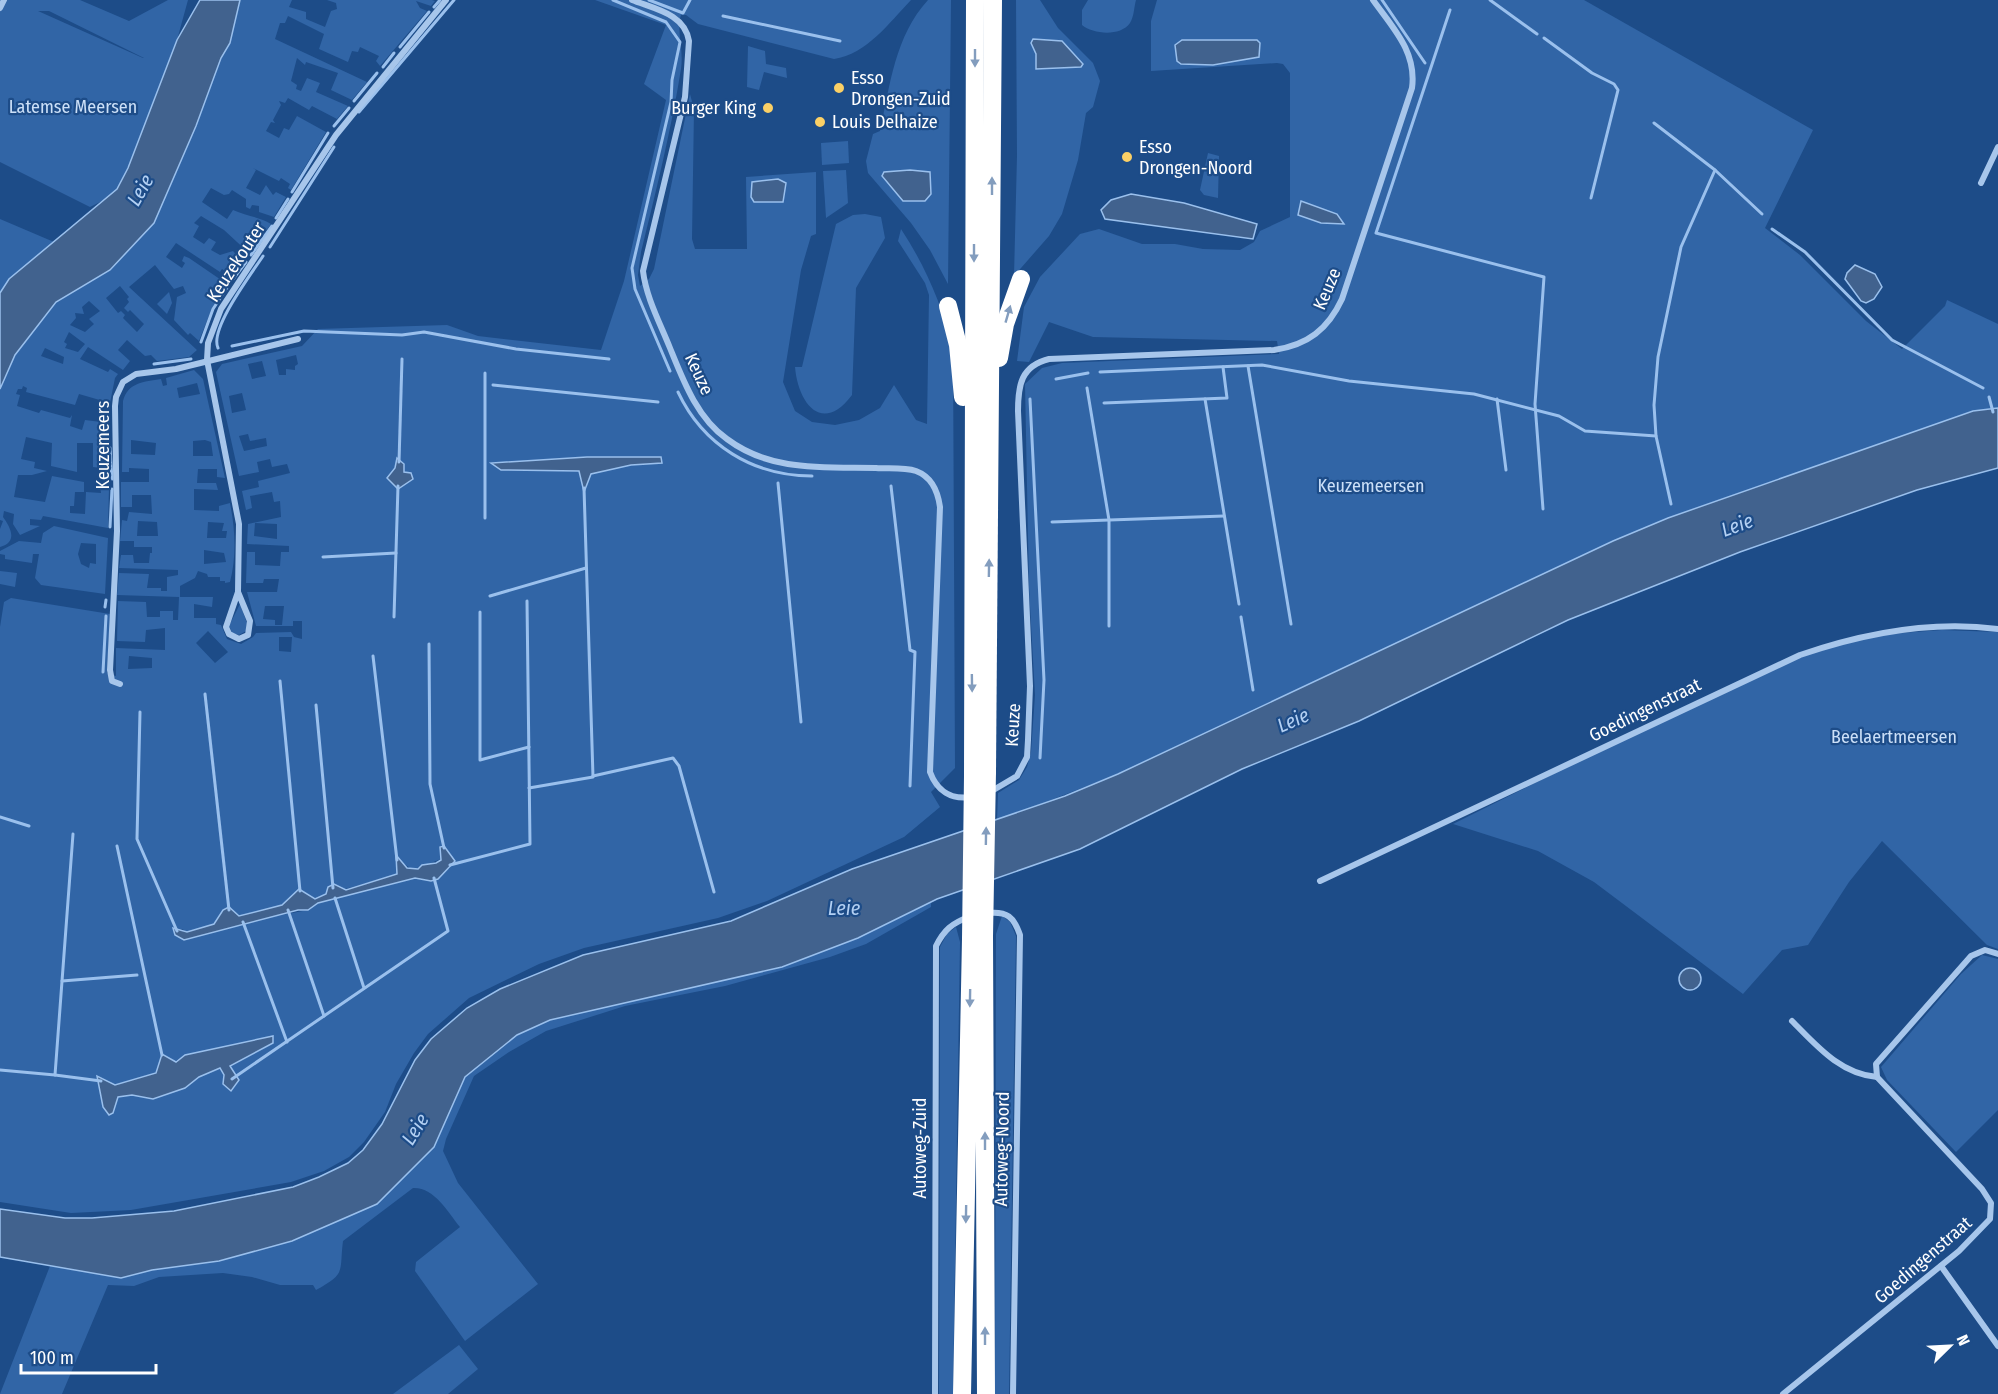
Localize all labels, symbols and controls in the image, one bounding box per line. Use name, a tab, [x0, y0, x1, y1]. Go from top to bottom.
one-way arrow	[970, 49, 980, 68]
place label: Esso Drongen-Zuid	[851, 67, 951, 110]
marker: Esso Drongen-Zuid	[832, 81, 846, 95]
park label: Latemse Meersen	[9, 96, 137, 118]
place label: Burger King	[671, 97, 757, 119]
marker: Burger King	[761, 101, 775, 115]
place label: Louis Delhaize	[832, 111, 938, 133]
marker: Louis Delhaize	[813, 115, 827, 129]
place label: Esso Drongen-Noord	[1139, 136, 1253, 179]
marker: Esso Drongen-Noord	[1120, 150, 1134, 164]
water label: Leie	[122, 170, 159, 210]
one-way arrow	[987, 177, 997, 196]
street label: Keuzekouter	[202, 217, 270, 306]
one-way arrow	[969, 244, 979, 263]
street label: Keuze	[1308, 265, 1346, 313]
one-way arrow	[1004, 305, 1013, 323]
street label: Keuze	[680, 350, 718, 398]
street label: Keuzemeers	[92, 400, 114, 489]
park label: Keuzemeersen	[1317, 475, 1425, 497]
water label: Leie	[1718, 508, 1757, 542]
one-way arrow	[984, 558, 994, 577]
one-way arrow	[967, 673, 977, 692]
street label: Goedingenstraat	[1586, 673, 1705, 747]
water label: Leie	[1273, 702, 1313, 738]
street label: Keuze	[1001, 703, 1025, 747]
park label: Beelaertmeersen	[1831, 726, 1957, 748]
one-way arrow	[981, 826, 991, 845]
water label: Leie	[828, 896, 861, 920]
one-way arrow	[965, 988, 975, 1007]
street label: Autoweg-Noord	[990, 1091, 1014, 1207]
street label: Autoweg-Zuid	[909, 1098, 931, 1198]
water label: Leie	[396, 1108, 434, 1149]
one-way arrow	[980, 1131, 990, 1150]
one-way arrow	[961, 1204, 971, 1223]
street label: Goedingenstraat	[1870, 1212, 1976, 1308]
north arrow	[1920, 1316, 1980, 1376]
one-way arrow	[980, 1326, 990, 1345]
text: N	[1953, 1332, 1974, 1348]
scale bar	[21, 1337, 156, 1375]
text: 100 m	[30, 1347, 74, 1369]

